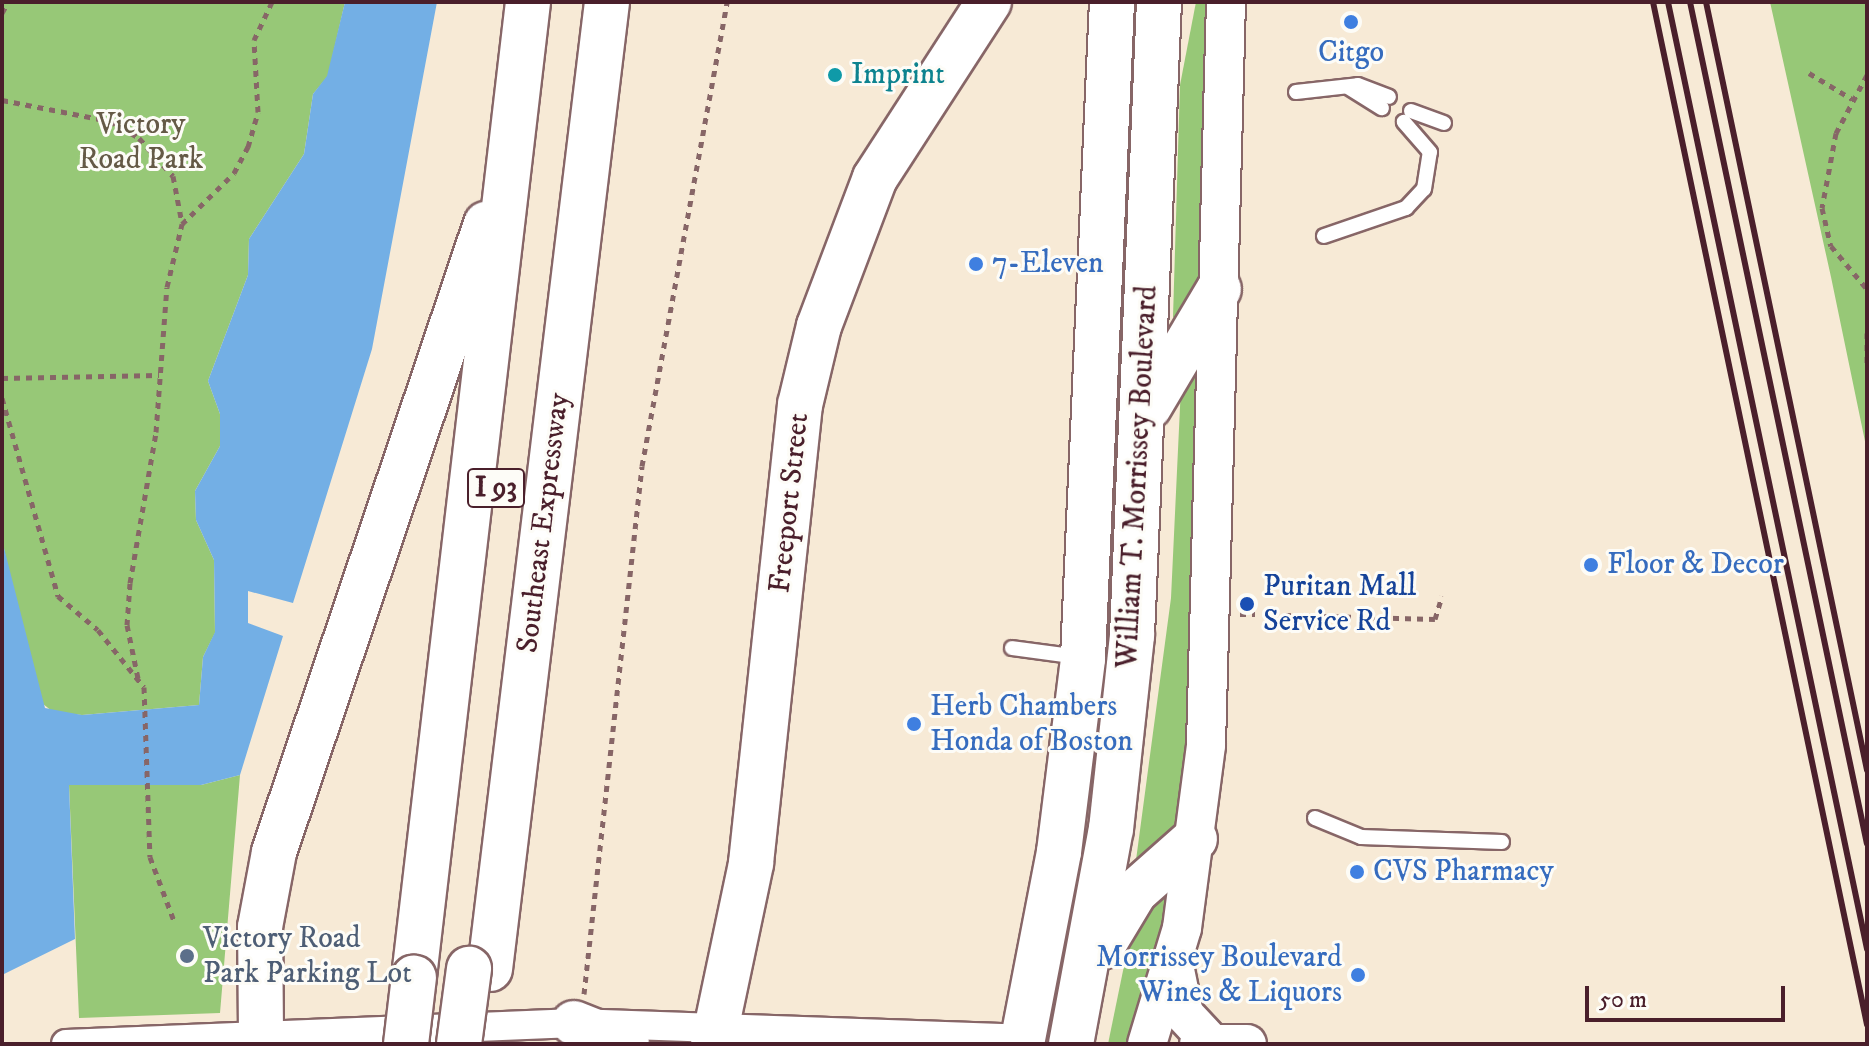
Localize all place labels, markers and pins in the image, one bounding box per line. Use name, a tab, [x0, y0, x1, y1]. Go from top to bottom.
marker: Citgo	[1342, 13, 1360, 31]
place label: Citgo	[1318, 35, 1384, 71]
place label: Imprint	[851, 57, 945, 93]
marker: Imprint	[826, 66, 844, 84]
place label: 7-Eleven	[992, 246, 1104, 282]
marker: 7-Eleven	[967, 255, 985, 273]
place label: Floor & Decor	[1607, 547, 1784, 583]
marker: Floor & Decor	[1582, 556, 1600, 574]
place label: Puritan Mall Service Rd	[1263, 569, 1416, 640]
marker: Puritan Mall Service Rd	[1238, 595, 1256, 613]
place label: Herb Chambers Honda of Boston	[930, 689, 1133, 760]
marker: Herb Chambers Honda of Boston	[905, 715, 923, 733]
place label: CVS Pharmacy	[1373, 854, 1554, 890]
marker: CVS Pharmacy	[1348, 863, 1366, 881]
place label: Victory Road Park Parking Lot	[203, 921, 412, 992]
place label: Morrissey Boulevard Wines & Liquors	[1096, 940, 1342, 1010]
marker: Victory Road Park Parking Lot	[178, 947, 196, 965]
marker: Morrissey Boulevard Wines & Liquors	[1349, 966, 1367, 984]

